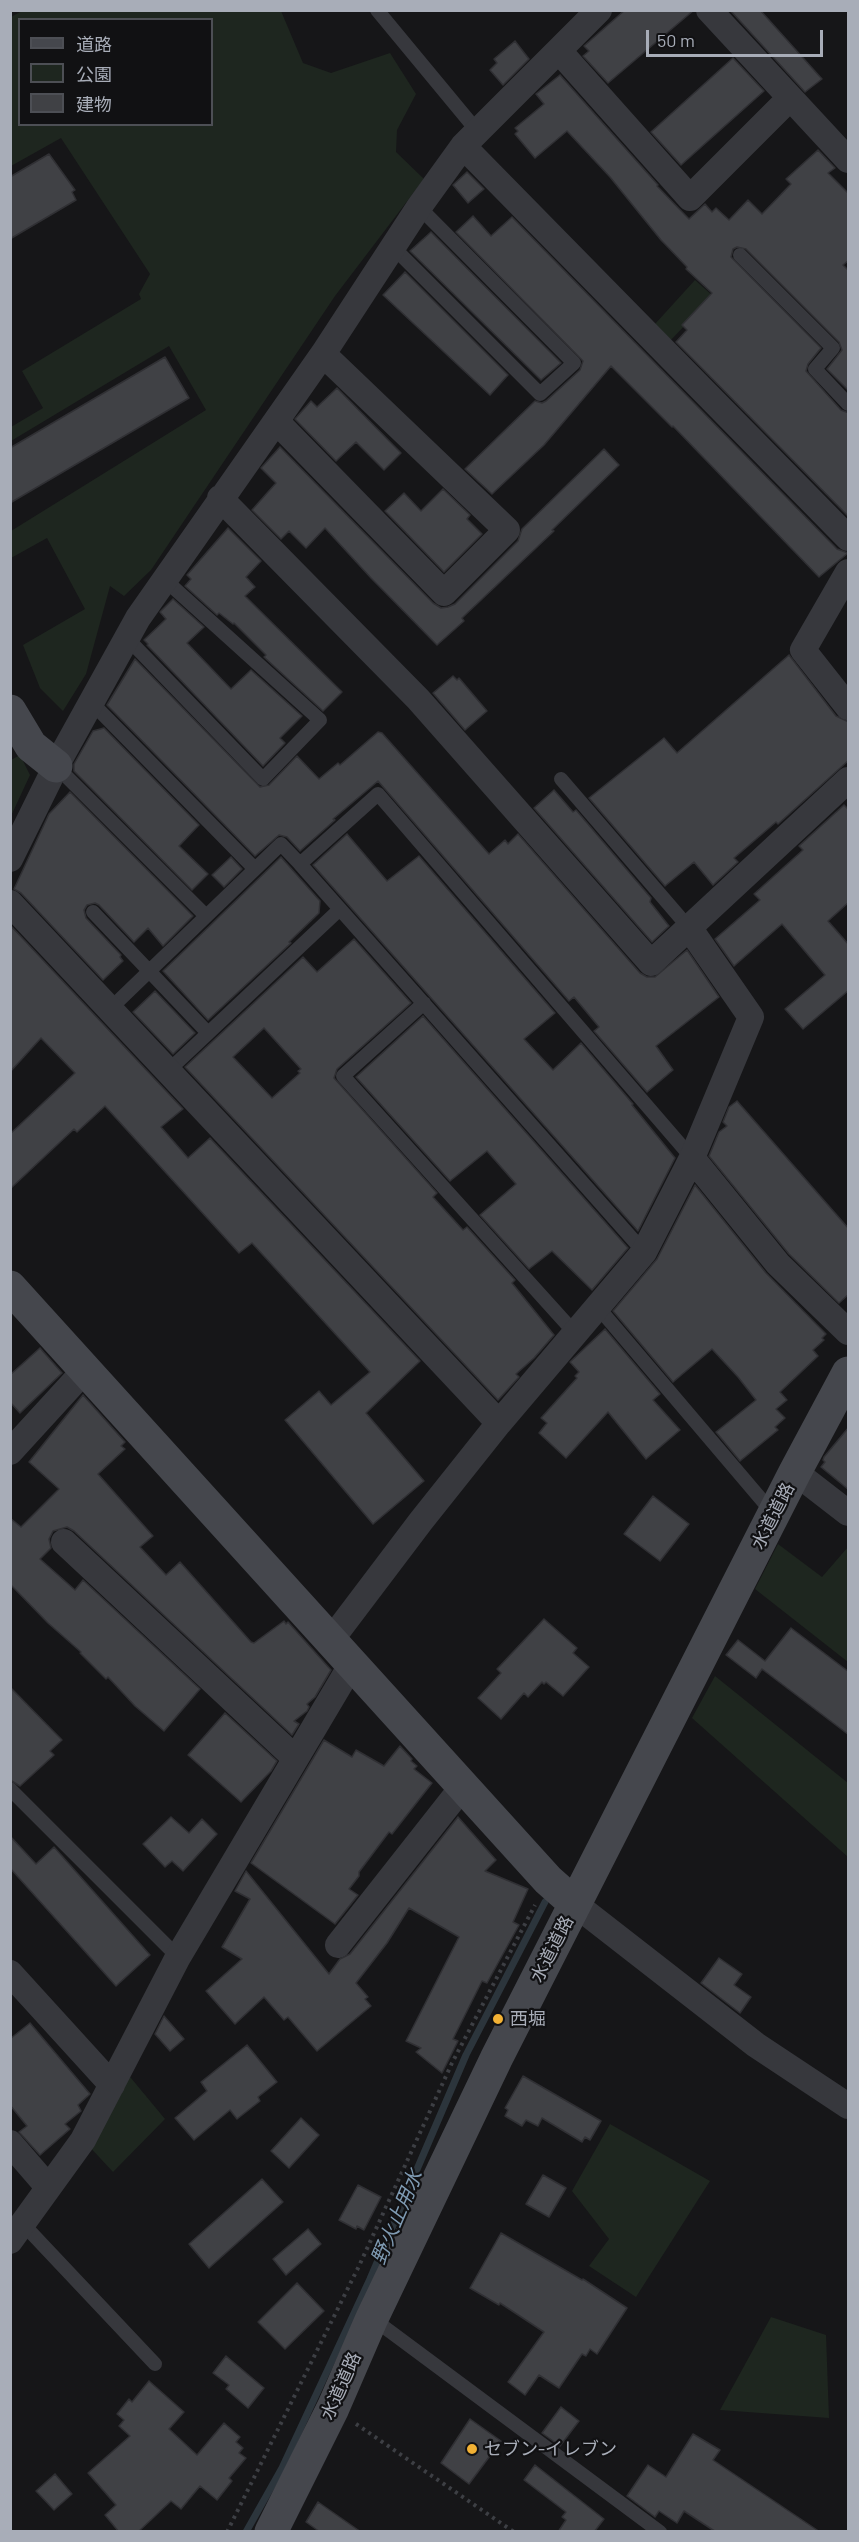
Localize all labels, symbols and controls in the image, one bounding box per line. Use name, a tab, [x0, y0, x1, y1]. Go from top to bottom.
legend	[18, 18, 213, 126]
scale bar	[649, 18, 826, 56]
text: 50 m	[657, 29, 695, 51]
text: 道路	[76, 33, 112, 55]
text: 公園	[76, 63, 112, 85]
text: 建物	[76, 93, 112, 115]
street label: 水道道路	[747, 1479, 799, 1553]
street label: 水道道路	[526, 1912, 578, 1986]
place label: 西堀	[510, 2008, 546, 2030]
marker: 西堀	[491, 2012, 505, 2026]
water label: 野火止用水	[366, 2166, 428, 2268]
street label: 水道道路	[316, 2349, 366, 2423]
place label: セブン-イレブン	[484, 2438, 617, 2460]
marker: セブン-イレブン	[465, 2442, 479, 2456]

